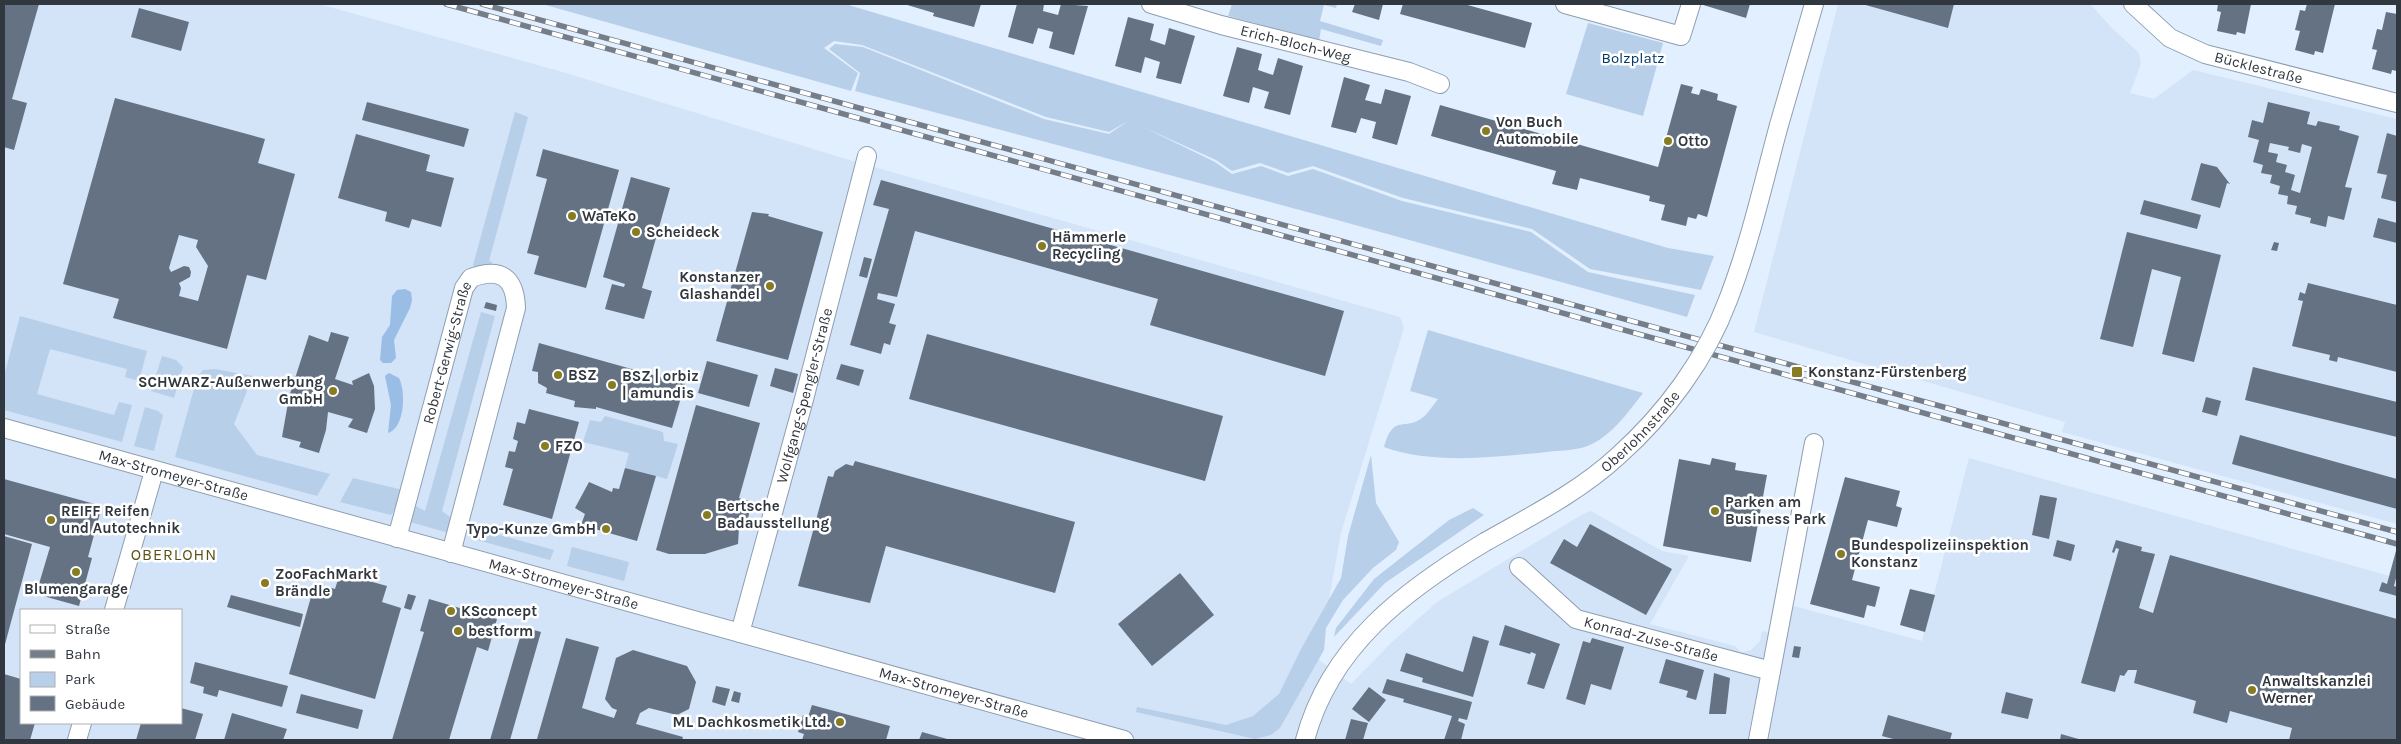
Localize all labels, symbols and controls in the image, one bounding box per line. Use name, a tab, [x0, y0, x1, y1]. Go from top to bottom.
street label: Erich-Bloch-Weg	[1238, 21, 1353, 66]
street label: Bücklestraße	[2212, 48, 2305, 88]
park label: Bolzplatz	[1602, 49, 1664, 67]
place label: Von Buch Automobile	[1496, 113, 1579, 148]
marker: Von Buch Automobile	[1480, 125, 1492, 137]
place label: Otto	[1678, 132, 1709, 150]
marker: Otto	[1662, 135, 1674, 147]
place label: WaTeKo	[582, 207, 636, 225]
marker: WaTeKo	[566, 210, 578, 222]
place label: Scheideck	[646, 223, 720, 241]
marker: Scheideck	[630, 226, 642, 238]
place label: Hämmerle Recycling	[1052, 228, 1126, 263]
marker: Hämmerle Recycling	[1036, 240, 1048, 252]
place label: Konstanzer Glashandel	[679, 268, 760, 303]
street label: Robert-Gerwig-Straße	[419, 277, 475, 426]
marker: Konstanzer Glashandel	[764, 280, 776, 292]
street label: Wolfgang-Spengler-Straße	[772, 306, 836, 485]
place label: Konstanz-Fürstenberg	[1808, 363, 1967, 381]
marker: Konstanz-Fürstenberg	[1790, 365, 1804, 379]
place label: BSZ	[568, 366, 597, 384]
place label: BSZ | orbiz | amundis	[622, 367, 699, 402]
marker: BSZ	[552, 369, 564, 381]
place label: SCHWARZ-Außenwerbung GmbH	[138, 373, 323, 408]
marker: BSZ | orbiz | amundis	[606, 379, 618, 391]
marker: SCHWARZ-Außenwerbung GmbH	[327, 385, 339, 397]
street label: Oberlohnstraße	[1597, 387, 1684, 476]
place label: FZO	[555, 437, 583, 455]
marker: FZO	[539, 440, 551, 452]
street label: Max-Stromeyer-Straße	[97, 446, 250, 505]
place label: Parken am Business Park	[1725, 493, 1826, 528]
place label: Bertsche Badausstellung	[717, 497, 829, 532]
place label: REIFF Reifen und Autotechnik	[61, 502, 180, 537]
marker: Parken am Business Park	[1709, 505, 1721, 517]
marker: Bertsche Badausstellung	[701, 509, 713, 521]
marker: REIFF Reifen und Autotechnik	[45, 514, 57, 526]
place label: Typo-Kunze GmbH	[467, 520, 596, 538]
marker: Typo-Kunze GmbH	[600, 523, 612, 535]
place label: Bundespolizeiinspektion Konstanz	[1851, 536, 2029, 571]
district label: OBERLOHN	[131, 545, 217, 564]
marker: Bundespolizeiinspektion Konstanz	[1835, 548, 1847, 560]
street label: Max-Stromeyer-Straße	[487, 554, 641, 613]
place label: ZooFachMarkt Brändle	[275, 565, 378, 600]
marker: Blumengarage	[70, 566, 82, 578]
marker: ZooFachMarkt Brändle	[259, 577, 271, 589]
place label: Blumengarage	[24, 580, 128, 598]
place label: KSconcept	[461, 602, 537, 620]
marker: KSconcept	[445, 605, 457, 617]
legend	[20, 609, 182, 724]
street label: Konrad-Zuse-Straße	[1582, 613, 1720, 666]
text: Straße	[65, 620, 110, 638]
place label: bestform	[468, 622, 533, 640]
marker: bestform	[452, 625, 464, 637]
text: Bahn	[65, 645, 101, 663]
street label: Max-Stromeyer-Straße	[877, 663, 1031, 722]
text: Park	[65, 670, 95, 688]
place label: Anwaltskanzlei Werner	[2262, 672, 2371, 707]
marker: Anwaltskanzlei Werner	[2246, 684, 2258, 696]
text: Gebäude	[65, 695, 125, 713]
place label: ML Dachkosmetik Ltd.	[673, 713, 830, 731]
marker: ML Dachkosmetik Ltd.	[834, 716, 846, 728]

